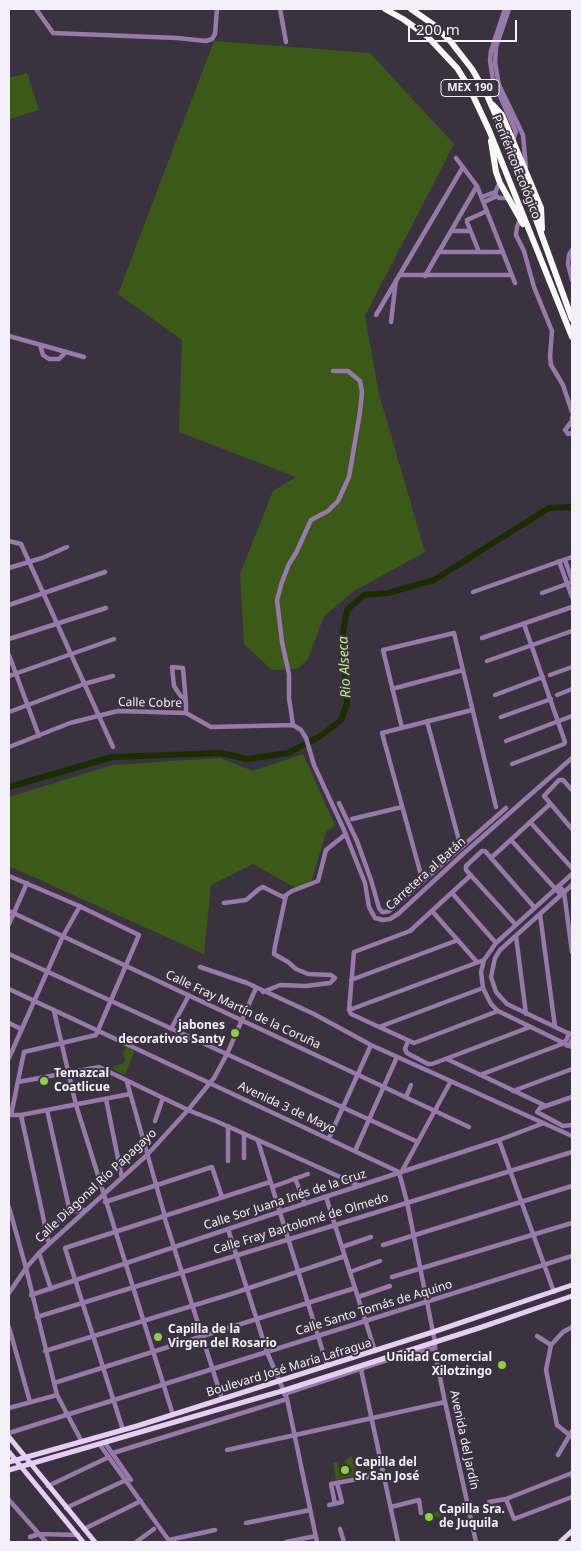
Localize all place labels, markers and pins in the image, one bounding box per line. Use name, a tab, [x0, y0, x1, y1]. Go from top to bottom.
place label: jabones decorativos Santy	[118, 1019, 225, 1047]
marker: jabones decorativos Santy	[229, 1027, 241, 1039]
place label: Temazcal Coatlicue	[54, 1067, 110, 1095]
marker: Temazcal Coatlicue	[38, 1075, 50, 1087]
place label: Capilla de la Virgen del Rosario	[168, 1323, 277, 1351]
marker: Capilla de la Virgen del Rosario	[152, 1331, 164, 1343]
place label: Unidad Comercial Xilotzingo	[386, 1351, 492, 1379]
marker: Unidad Comercial Xilotzingo	[496, 1359, 508, 1371]
place label: Capilla del Sr San José	[355, 1456, 419, 1484]
marker: Capilla del Sr San José	[339, 1464, 351, 1476]
place label: Capilla Sra. de Juquila	[439, 1503, 505, 1531]
marker: Capilla Sra. de Juquila	[423, 1511, 435, 1523]

